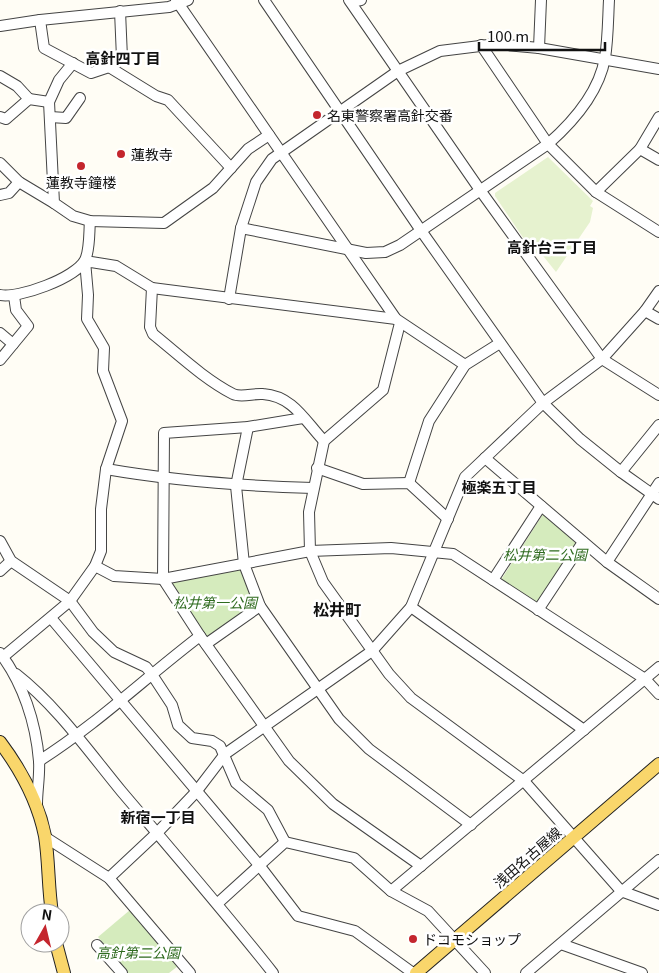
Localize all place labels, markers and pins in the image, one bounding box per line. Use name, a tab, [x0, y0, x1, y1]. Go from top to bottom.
place label: 名東警察署高針交番	[327, 105, 453, 125]
marker: 名東警察署高針交番	[311, 109, 323, 121]
place label: 蓮教寺	[131, 144, 173, 164]
marker: 蓮教寺	[115, 148, 127, 160]
marker: 蓮教寺鐘楼	[75, 160, 87, 172]
place label: 蓮教寺鐘楼	[46, 172, 117, 192]
place label: ドコモショップ	[423, 929, 521, 949]
marker: ドコモショップ	[407, 933, 419, 945]

